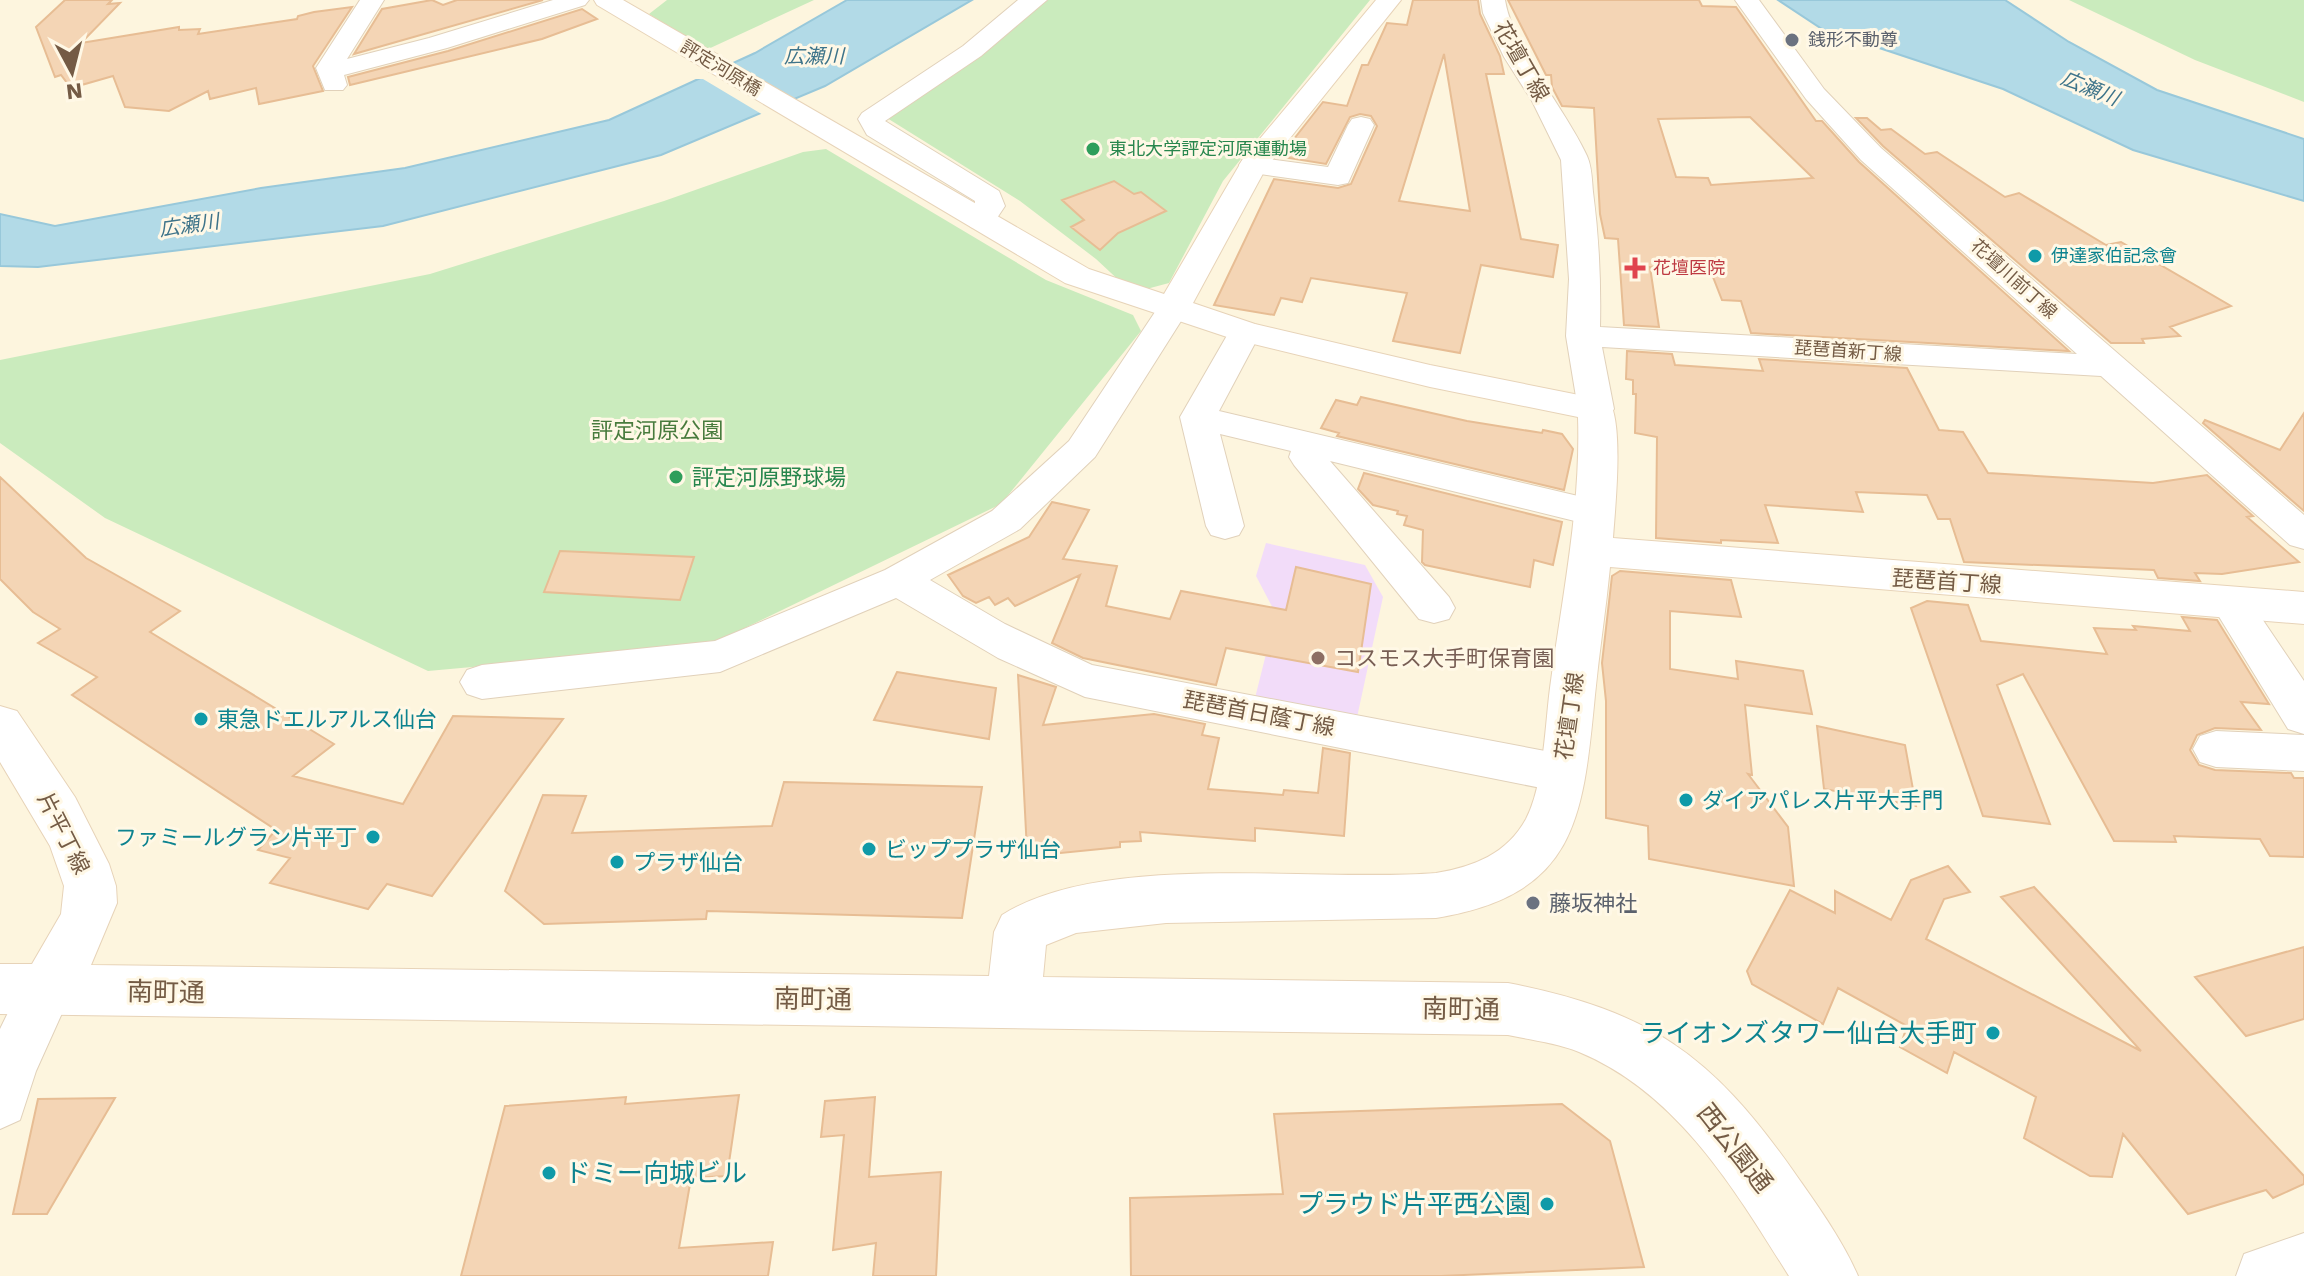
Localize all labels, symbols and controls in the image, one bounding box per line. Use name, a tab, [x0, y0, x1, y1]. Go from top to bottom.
street label: 花壇丁線	[1489, 17, 1554, 106]
place label: 銭形不動尊	[1808, 29, 1898, 50]
marker: 銭形不動尊	[1783, 31, 1801, 49]
north arrow	[32, 32, 112, 112]
street label: 評定河原橋	[677, 35, 765, 100]
water label: 広瀬川	[784, 44, 846, 68]
water label: 広瀬川	[2058, 66, 2124, 111]
text: N	[65, 78, 84, 105]
place label: 東北大学評定河原運動場	[1109, 138, 1307, 159]
marker: 東北大学評定河原運動場	[1084, 140, 1102, 158]
water label: 広瀬川	[158, 209, 222, 241]
street label: 花壇川前丁線	[1967, 235, 2061, 323]
place label: 伊達家伯記念會	[2051, 245, 2177, 266]
marker: 伊達家伯記念會	[2026, 247, 2044, 265]
marker: 花壇医院	[1624, 257, 1646, 279]
place label: 花壇医院	[1653, 257, 1725, 278]
street label: 琵琶首新丁線	[1793, 336, 1903, 365]
park label: 評定河原公園	[591, 418, 723, 443]
place label: 評定河原野球場	[692, 465, 846, 490]
marker: 評定河原野球場	[667, 468, 685, 486]
street label: 琵琶首丁線	[1891, 565, 2003, 598]
place label: コスモス大手町保育園	[1334, 646, 1554, 671]
marker: コスモス大手町保育園	[1309, 649, 1327, 667]
street label: 花壇丁線	[1551, 671, 1588, 761]
street label: 琵琶首日蔭丁線	[1181, 687, 1337, 740]
place label: 東急ドエルアルス仙台	[217, 707, 437, 732]
marker: 東急ドエルアルス仙台	[192, 710, 210, 728]
street label: 片平丁線	[32, 788, 95, 878]
place label: ダイアパレス片平大手門	[1702, 788, 1944, 813]
marker: ダイアパレス片平大手門	[1677, 791, 1695, 809]
place label: ファミールグラン片平丁	[115, 825, 357, 850]
marker: ファミールグラン片平丁	[364, 828, 382, 846]
place label: ビッププラザ仙台	[885, 837, 1061, 862]
marker: ビッププラザ仙台	[860, 840, 878, 858]
place label: プラザ仙台	[633, 850, 743, 875]
marker: プラザ仙台	[608, 853, 626, 871]
place label: 藤坂神社	[1549, 891, 1637, 916]
marker: 藤坂神社	[1524, 894, 1542, 912]
street label: 南町通	[127, 976, 205, 1008]
street label: 南町通	[774, 983, 852, 1015]
street label: 南町通	[1422, 993, 1500, 1025]
place label: ライオンズタワー仙台大手町	[1640, 1018, 1977, 1048]
marker: ライオンズタワー仙台大手町	[1984, 1024, 2002, 1042]
street label: 西公園通	[1691, 1098, 1779, 1198]
place label: ドミー向城ビル	[565, 1158, 747, 1188]
marker: ドミー向城ビル	[540, 1164, 558, 1182]
place label: プラウド片平西公園	[1297, 1189, 1531, 1219]
marker: プラウド片平西公園	[1538, 1195, 1556, 1213]

